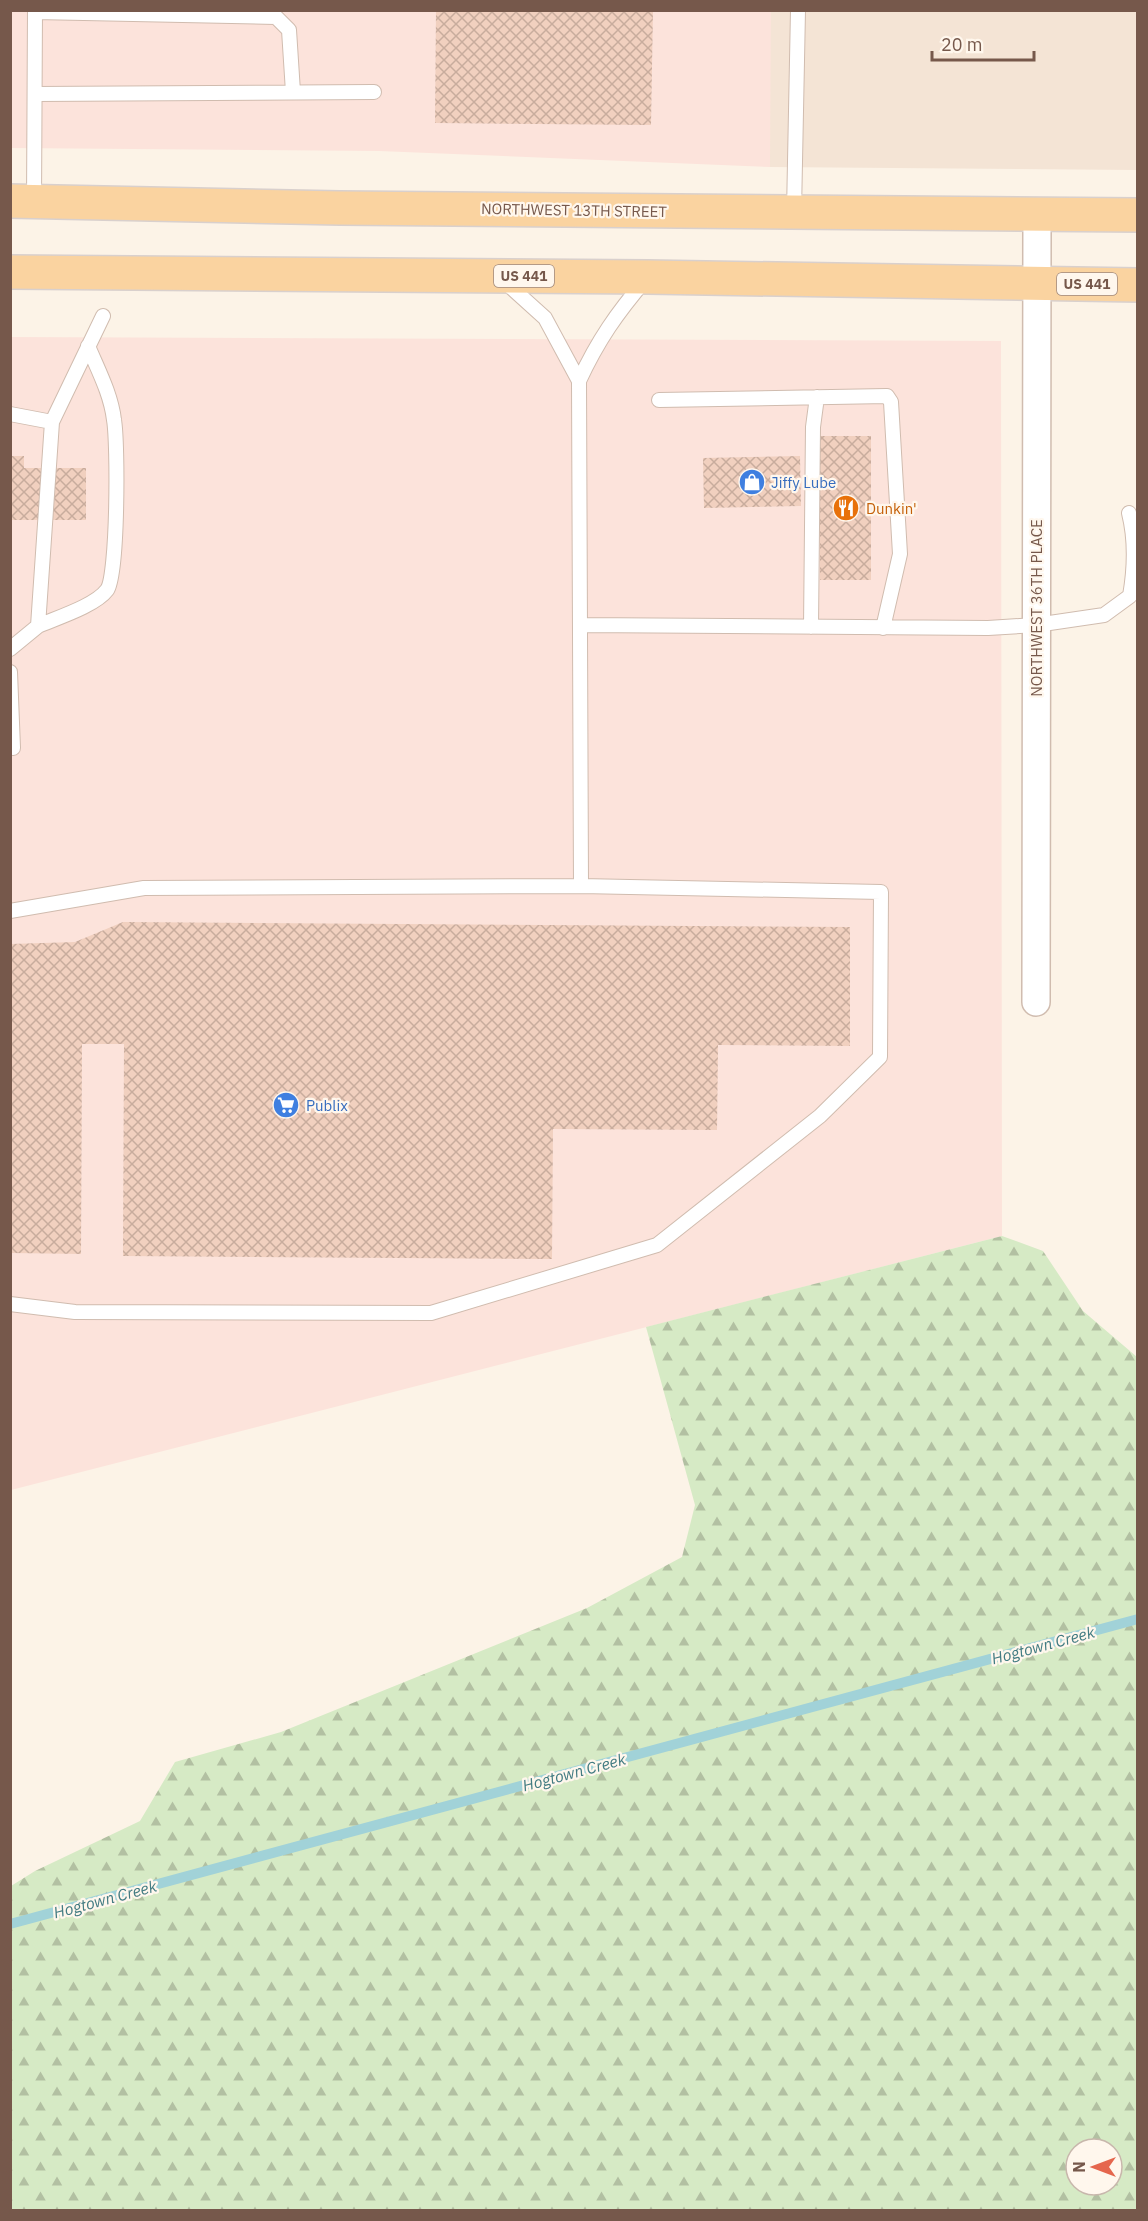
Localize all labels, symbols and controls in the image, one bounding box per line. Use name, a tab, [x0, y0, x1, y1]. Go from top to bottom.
scale bar	[932, 24, 1034, 62]
text: 20 m	[941, 33, 983, 56]
street label: NORTHWEST 13TH STREET	[481, 199, 668, 221]
road number: US 441	[494, 265, 554, 287]
road number: US 441	[1057, 273, 1117, 295]
shop icon: Jiffy Lube	[737, 467, 767, 497]
place label: Jiffy Lube	[771, 473, 836, 492]
restaurant icon: Dunkin'	[831, 493, 861, 523]
place label: Dunkin'	[866, 499, 917, 518]
street label: NORTHWEST 36TH PLACE	[1027, 519, 1046, 697]
supermarket icon: Publix	[271, 1090, 301, 1120]
place label: Publix	[306, 1096, 348, 1115]
water label: Hogtown Creek	[989, 1621, 1097, 1668]
water label: Hogtown Creek	[520, 1748, 628, 1795]
water label: Hogtown Creek	[51, 1875, 159, 1922]
north arrow	[1064, 2137, 1124, 2197]
text: N	[1069, 2161, 1089, 2173]

